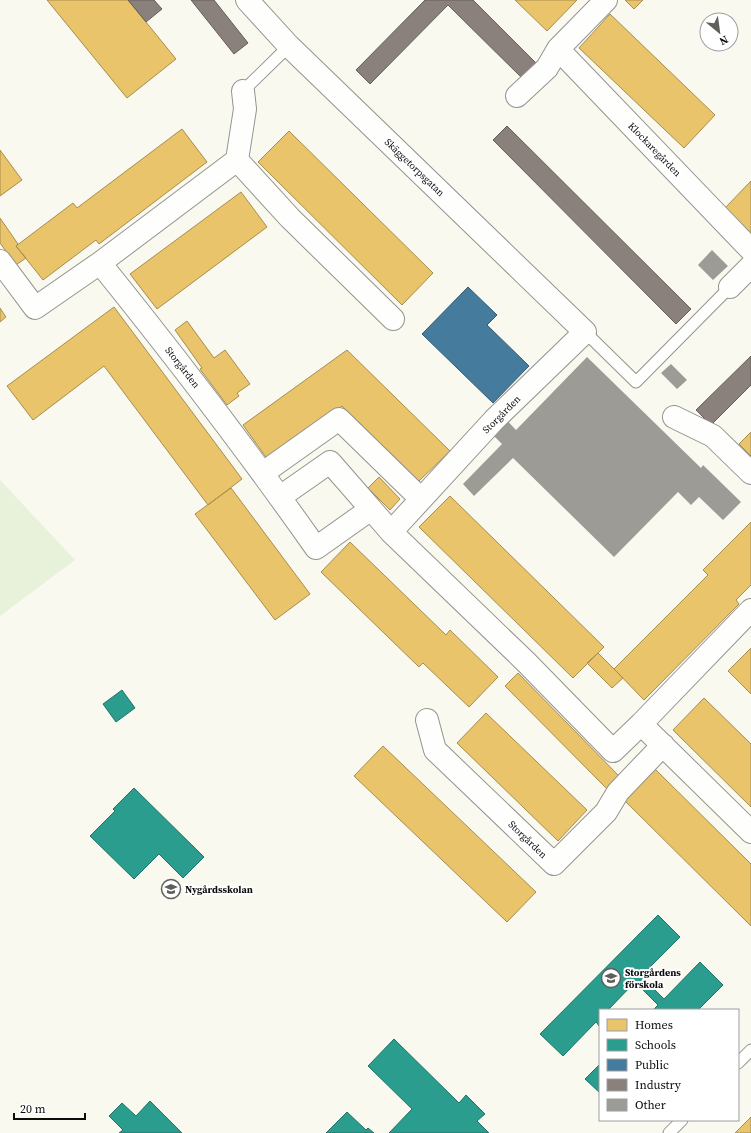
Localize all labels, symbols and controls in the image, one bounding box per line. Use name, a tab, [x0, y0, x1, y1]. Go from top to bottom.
north arrow	[699, 12, 739, 52]
text: N	[716, 32, 731, 49]
street label: Klockaregården	[625, 119, 684, 179]
street label: Skäggetorpsgatan	[382, 135, 447, 199]
street label: Storgården	[162, 344, 203, 391]
street label: Storgården	[479, 392, 523, 436]
street label: Storgården	[506, 818, 550, 861]
school or university icon: Nygårdsskolan	[160, 878, 182, 900]
place label: Nygårdsskolan	[185, 883, 253, 896]
place label: Storgårdens förskola	[625, 966, 681, 991]
school or university icon: Storgårdens förskola	[600, 967, 622, 989]
legend	[599, 1009, 739, 1121]
text: Homes	[635, 1017, 673, 1033]
text: Schools	[635, 1037, 676, 1053]
text: Public	[635, 1057, 669, 1073]
text: Industry	[635, 1077, 682, 1093]
scale bar	[14, 1095, 85, 1121]
text: Other	[635, 1097, 666, 1113]
text: 20 m	[20, 1101, 46, 1117]

